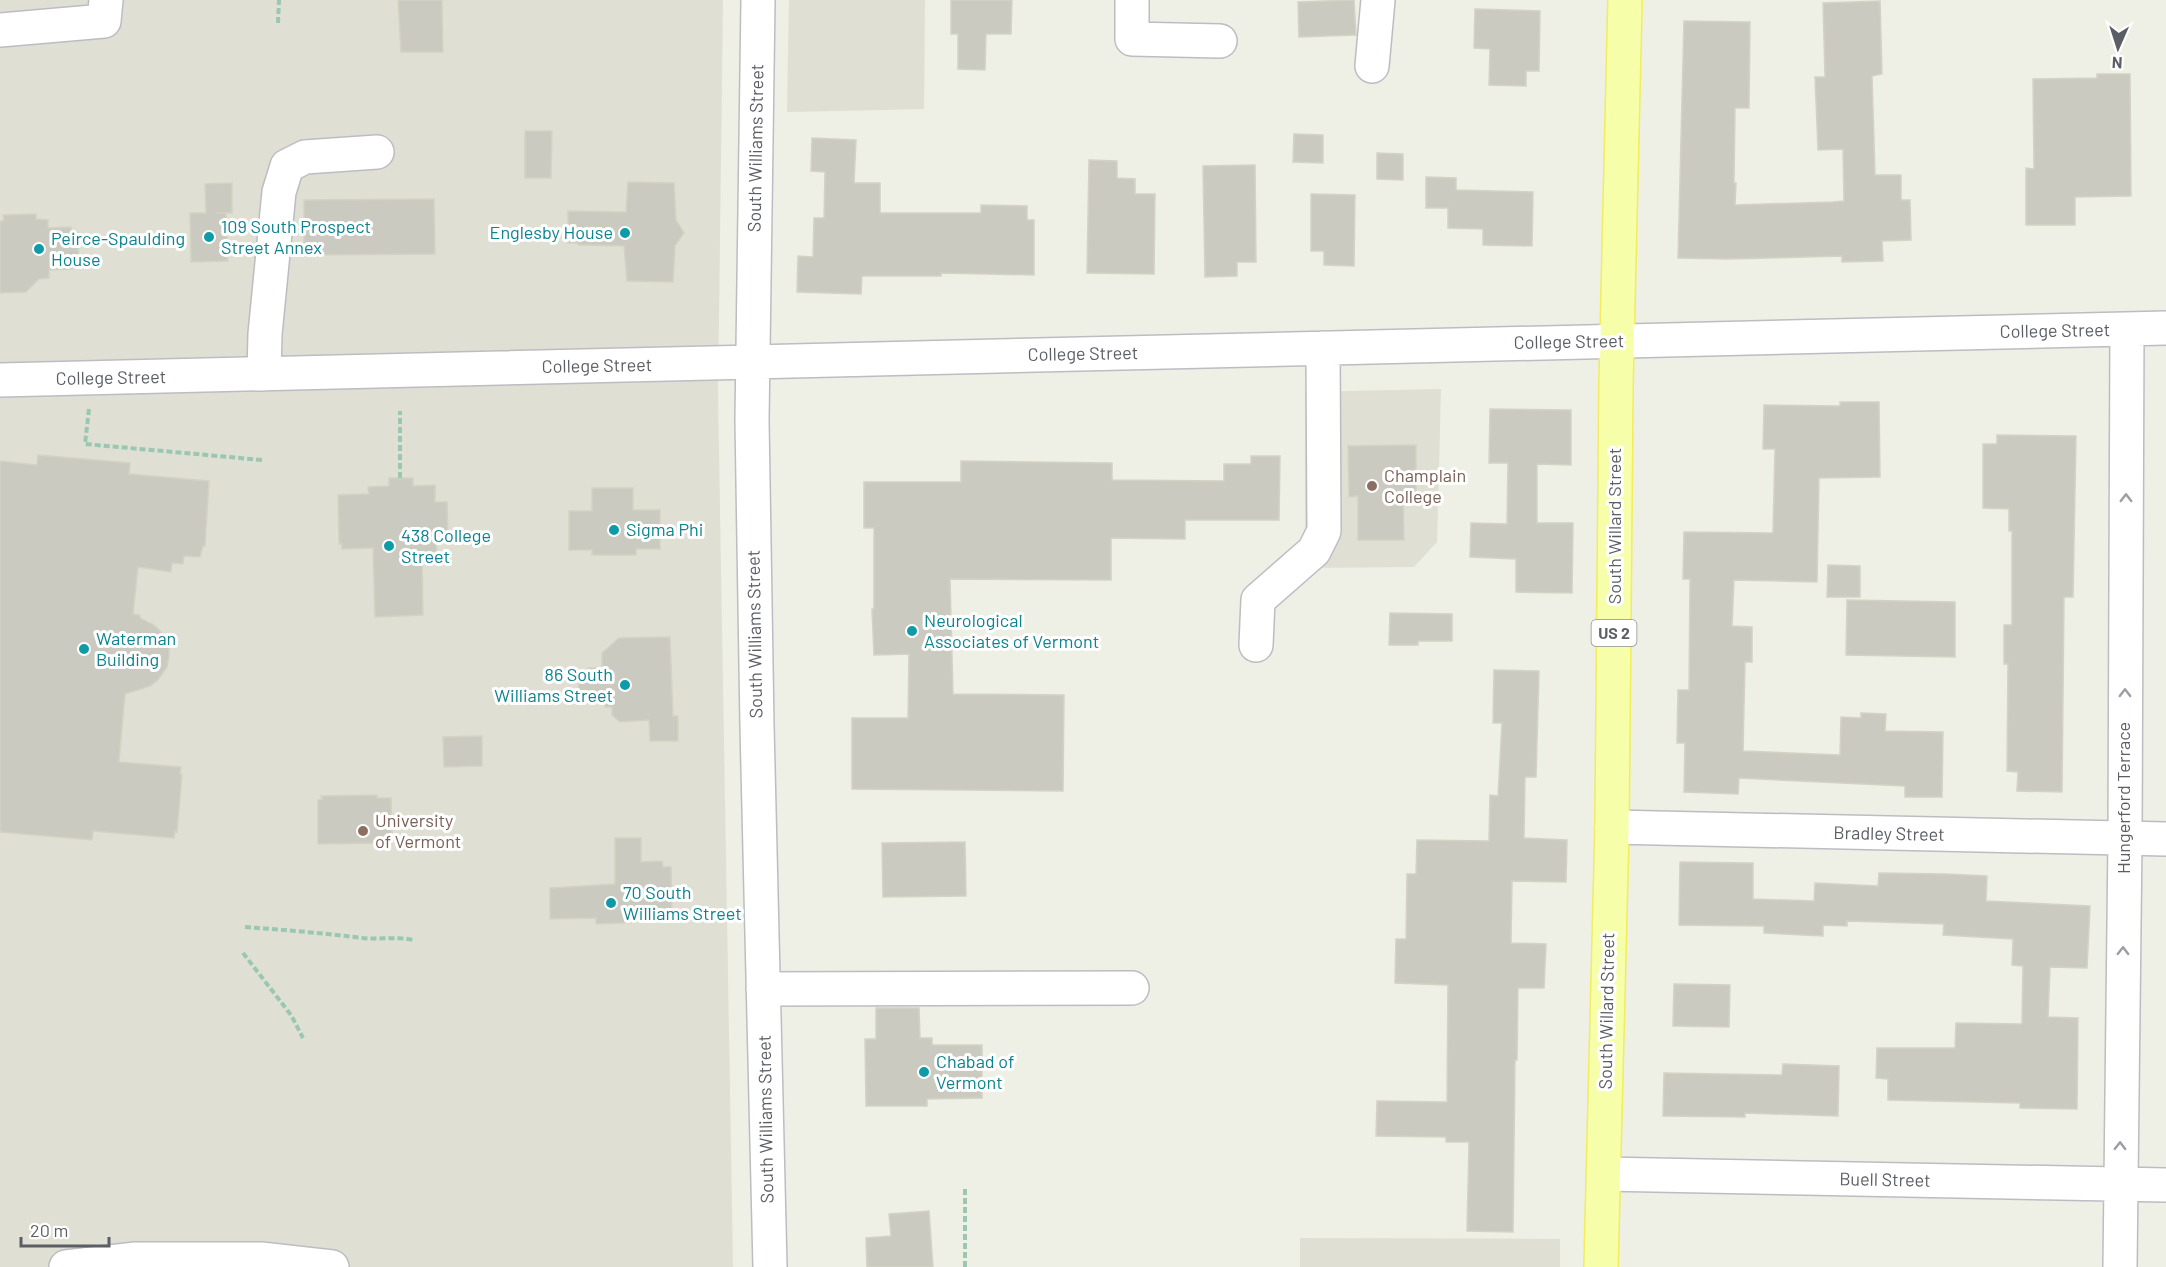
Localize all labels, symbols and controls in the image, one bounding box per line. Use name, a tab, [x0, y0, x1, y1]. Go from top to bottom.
north arrow	[2088, 18, 2148, 78]
text: N	[2111, 54, 2123, 73]
street label: South Williams Street	[743, 64, 767, 232]
place label: 109 South Prospect Street Annex	[221, 215, 371, 258]
place label: Englesby House	[490, 221, 613, 243]
marker: Englesby House	[618, 226, 632, 240]
place label: Peirce-Spaulding House	[51, 227, 185, 270]
marker: 109 South Prospect Street Annex	[202, 230, 216, 244]
marker: Peirce-Spaulding House	[32, 242, 46, 256]
street label: College Street	[2000, 318, 2110, 342]
street label: College Street	[1514, 329, 1624, 353]
street label: College Street	[1028, 341, 1138, 365]
street label: College Street	[542, 353, 652, 377]
street label: College Street	[56, 365, 166, 389]
street label: South Willard Street	[1603, 448, 1625, 604]
place label: Champlain College	[1384, 464, 1466, 507]
marker: Champlain College	[1365, 479, 1379, 493]
one-way arrow	[2120, 493, 2132, 502]
place label: Sigma Phi	[626, 518, 703, 540]
marker: Sigma Phi	[607, 523, 621, 537]
place label: 438 College Street	[401, 524, 491, 567]
marker: 438 College Street	[382, 539, 396, 553]
street label: South Williams Street	[742, 550, 766, 718]
place label: Neurological Associates of Vermont	[924, 609, 1099, 652]
road number: US 2	[1592, 620, 1636, 646]
marker: Neurological Associates of Vermont	[905, 624, 919, 638]
place label: Waterman Building	[96, 627, 176, 670]
marker: Waterman Building	[77, 642, 91, 656]
place label: 86 South Williams Street	[494, 663, 613, 706]
marker: 86 South Williams Street	[618, 678, 632, 692]
one-way arrow	[2119, 688, 2131, 697]
street label: Hungerford Terrace	[2112, 722, 2134, 874]
place label: University of Vermont	[375, 809, 461, 852]
street label: Bradley Street	[1833, 821, 1945, 845]
marker: University of Vermont	[356, 824, 370, 838]
place label: 70 South Williams Street	[623, 881, 742, 924]
marker: 70 South Williams Street	[604, 896, 618, 910]
street label: South Willard Street	[1594, 932, 1618, 1090]
one-way arrow	[2117, 946, 2129, 955]
street label: South Williams Street	[753, 1035, 777, 1203]
place label: Chabad of Vermont	[936, 1050, 1014, 1093]
marker: Chabad of Vermont	[917, 1065, 931, 1079]
one-way arrow	[2114, 1141, 2126, 1150]
street label: Buell Street	[1839, 1167, 1931, 1191]
scale bar	[21, 1210, 110, 1248]
text: 20 m	[30, 1219, 68, 1241]

